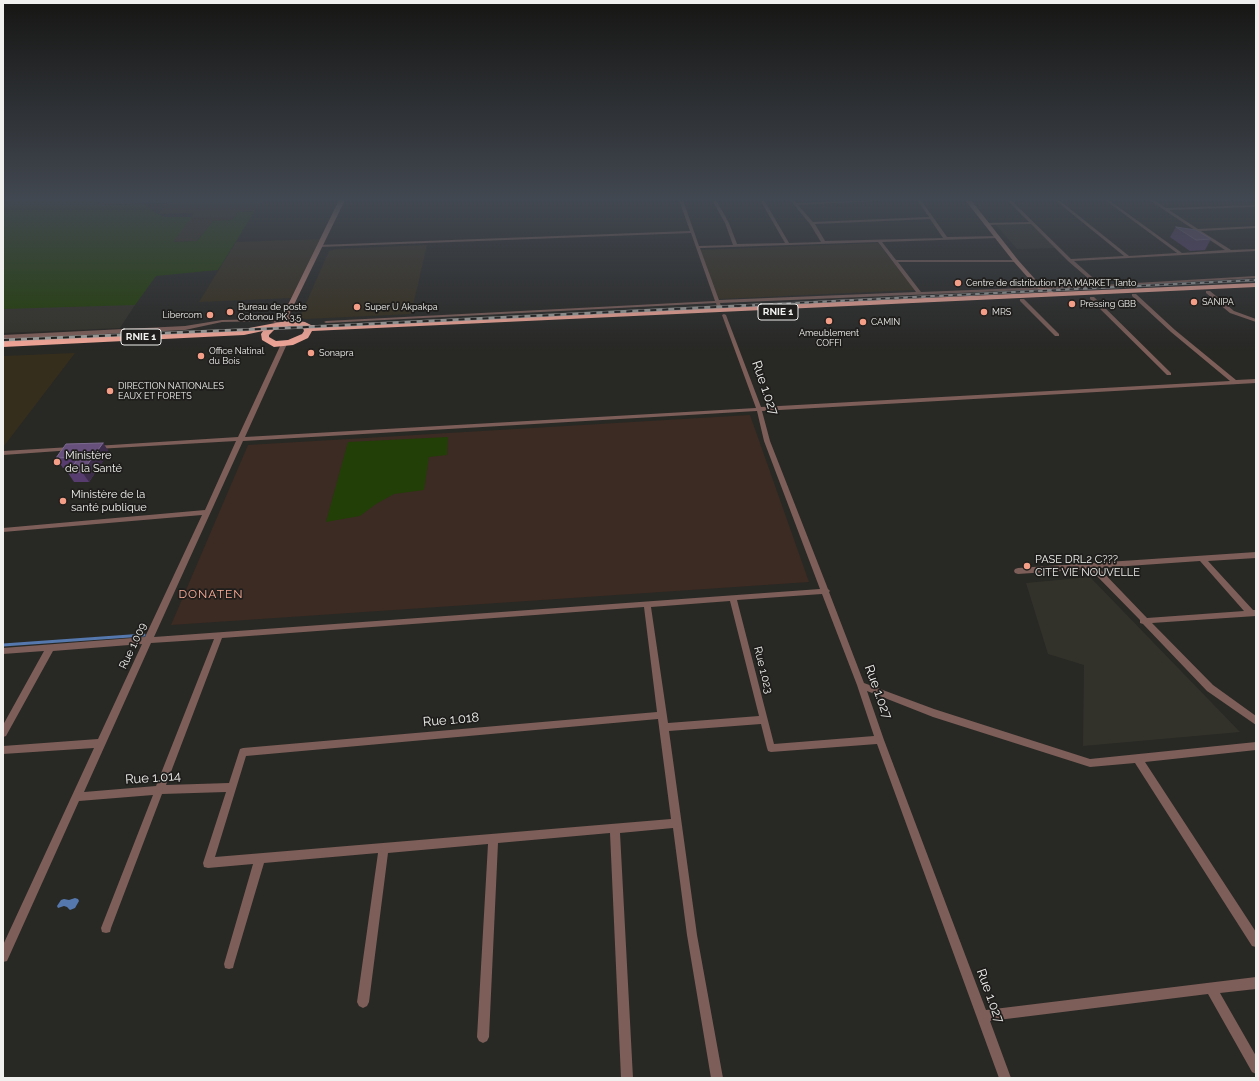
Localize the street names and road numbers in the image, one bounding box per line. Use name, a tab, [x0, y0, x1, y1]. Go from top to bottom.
road number: RNIE 1	[758, 304, 798, 320]
road number: RNIE 1	[121, 329, 161, 345]
street label: Rue 1.027	[748, 359, 782, 417]
street label: Rue 1.009	[117, 621, 149, 671]
street label: Rue 1.023	[751, 645, 775, 695]
street label: Rue 1.027	[861, 663, 895, 721]
street label: Rue 1.018	[422, 710, 480, 730]
street label: Rue 1.014	[125, 768, 181, 788]
street label: Rue 1.027	[973, 967, 1007, 1025]

